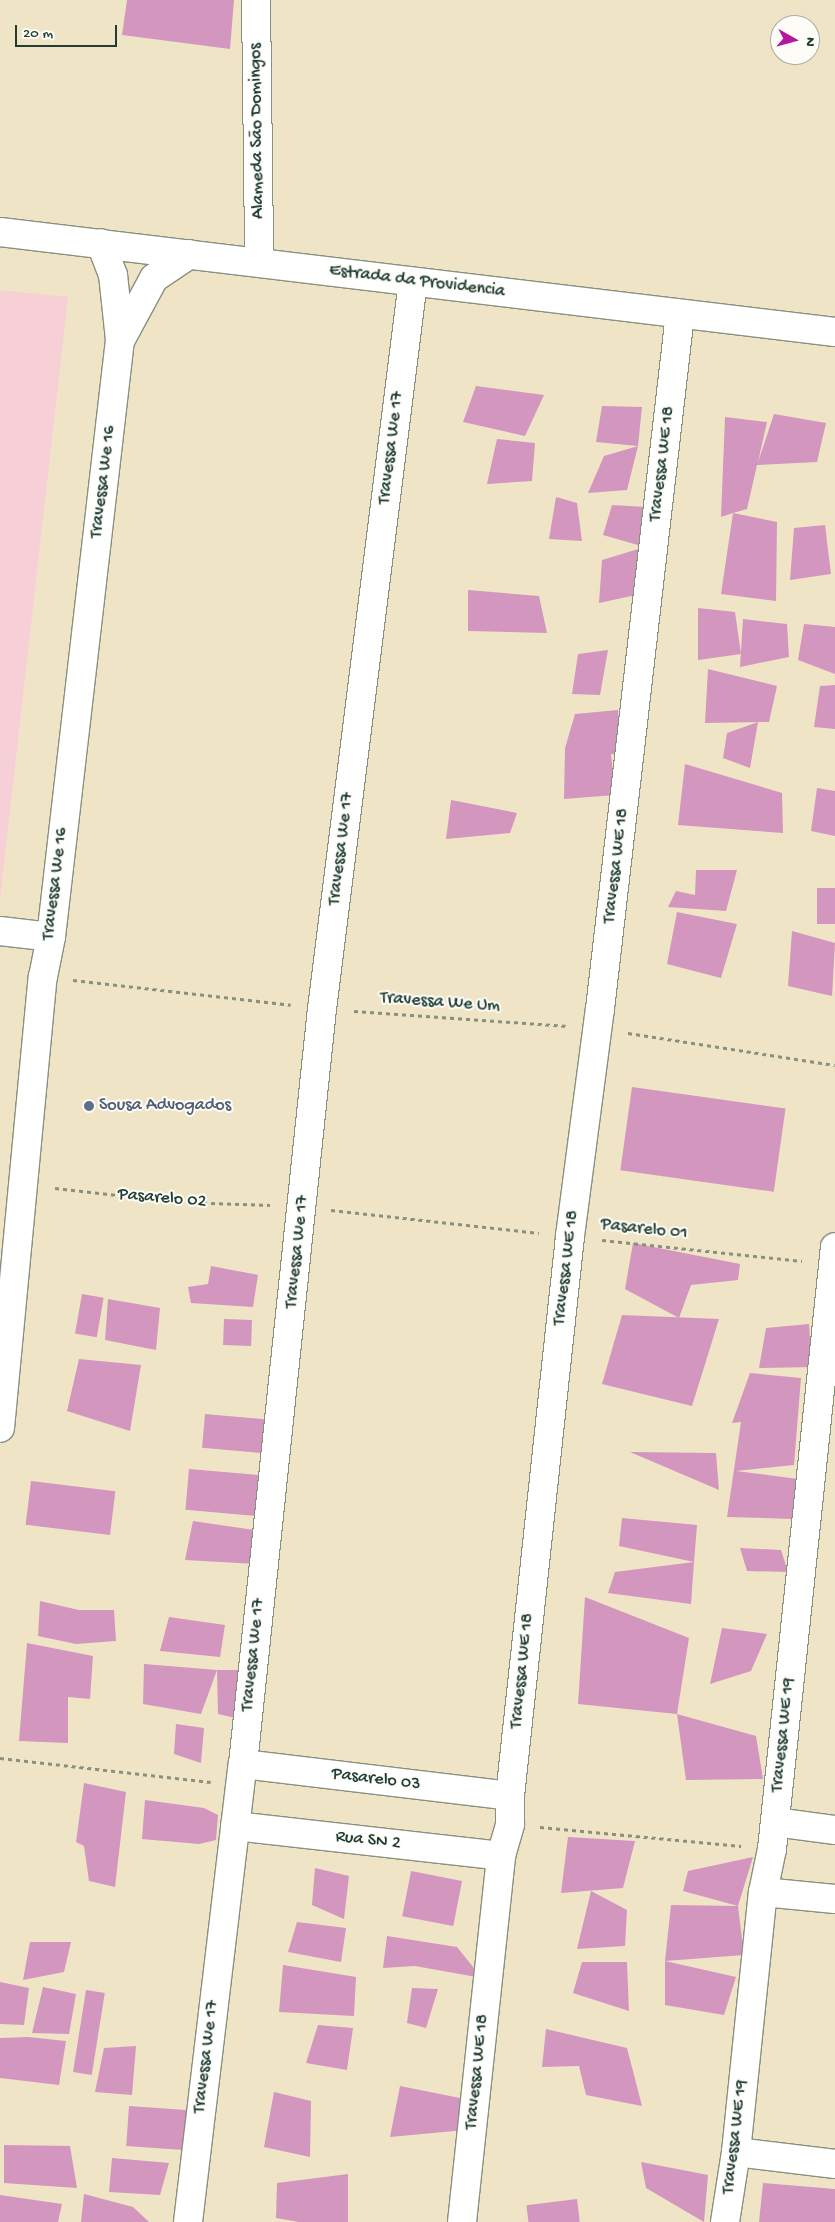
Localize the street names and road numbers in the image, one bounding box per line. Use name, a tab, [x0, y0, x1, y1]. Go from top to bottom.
street label: Alameda São Domingos	[246, 43, 270, 219]
street label: Estrada da Providencia	[328, 260, 506, 304]
street label: Travessa We 17	[374, 390, 410, 506]
street label: Travessa WE 18	[645, 405, 681, 523]
street label: Travessa We 16	[86, 424, 122, 540]
street label: Travessa We 17	[324, 791, 360, 907]
street label: Travessa WE 18	[599, 807, 635, 925]
street label: Travessa We 16	[38, 826, 74, 942]
street label: Travessa We Um	[379, 988, 501, 1018]
street label: Pasarelo 02	[117, 1184, 207, 1214]
street label: Travessa We 17	[281, 1194, 315, 1310]
street label: Travessa WE 18	[549, 1209, 585, 1327]
street label: Pasarelo 01	[599, 1215, 689, 1245]
street label: Travessa We 17	[237, 1597, 271, 1713]
street label: Travessa WE 18	[506, 1612, 540, 1730]
street label: Travessa WE 19	[767, 1677, 801, 1793]
street label: Pasarelo 03	[330, 1764, 422, 1796]
street label: Rua SN 2	[334, 1827, 402, 1855]
street label: Travessa We 17	[189, 1999, 225, 2115]
street label: Travessa WE 18	[461, 2013, 495, 2131]
street label: Travessa WE 19	[718, 2079, 754, 2195]

